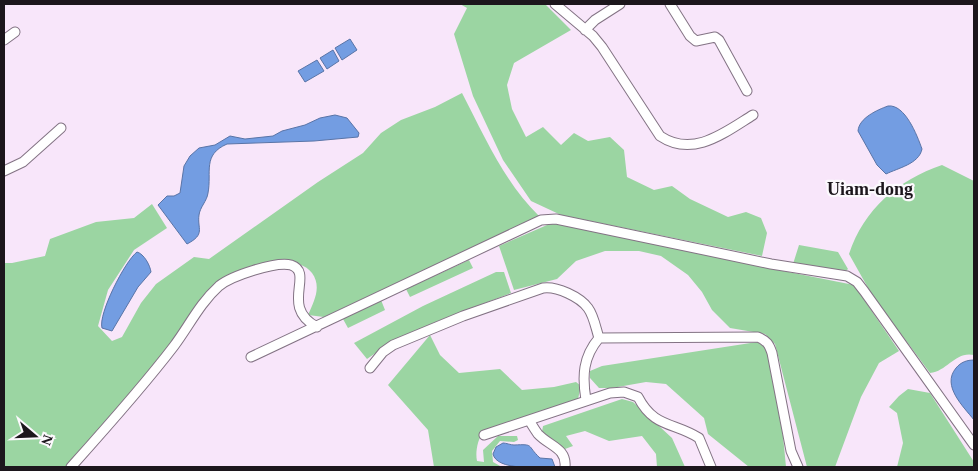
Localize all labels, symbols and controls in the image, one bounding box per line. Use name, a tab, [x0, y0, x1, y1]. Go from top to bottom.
district label: Uiam-dong	[827, 179, 913, 199]
north arrow	[10, 411, 60, 461]
text: N	[38, 433, 56, 447]

